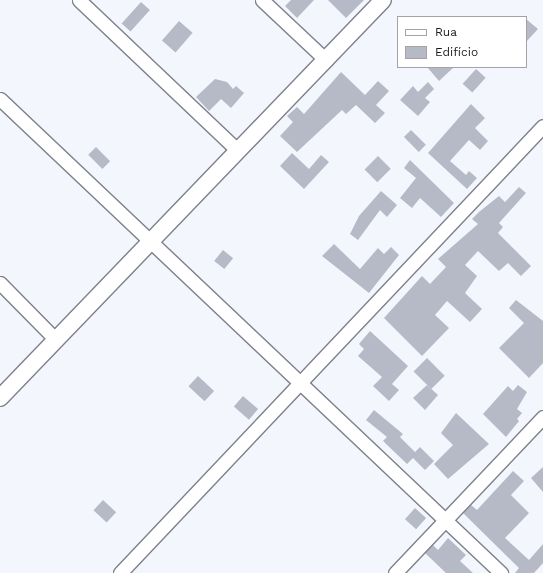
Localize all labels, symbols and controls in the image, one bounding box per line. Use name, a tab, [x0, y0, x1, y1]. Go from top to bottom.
legend	[397, 16, 527, 68]
text: Rua	[435, 25, 457, 39]
text: Edifício	[435, 45, 478, 59]

